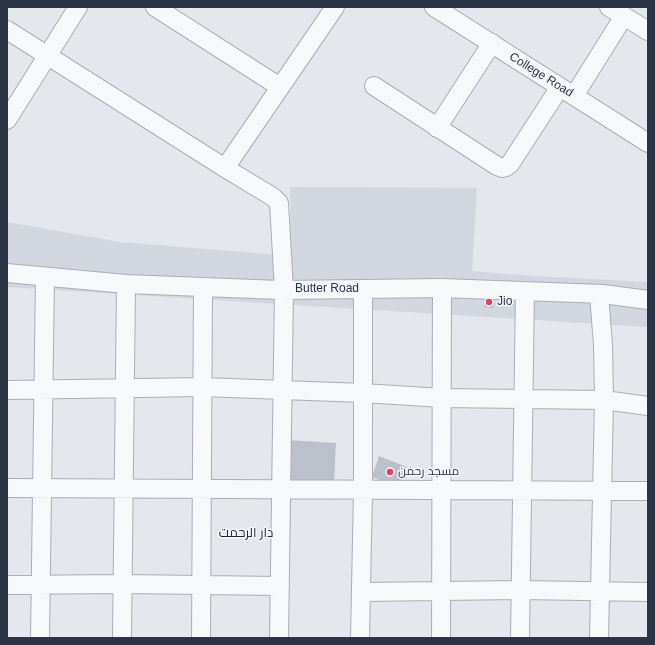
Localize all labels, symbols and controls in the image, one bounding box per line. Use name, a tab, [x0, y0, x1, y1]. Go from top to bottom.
street label: College Road	[506, 50, 576, 100]
street label: Butter Road	[295, 282, 359, 296]
place label: Jio	[497, 295, 512, 309]
marker: Jio	[484, 297, 494, 307]
place label: مسجد رحمٰن	[398, 465, 459, 479]
marker: مسجد رحمٰن	[385, 467, 395, 477]
district label: دار الرحمت	[219, 525, 273, 541]

